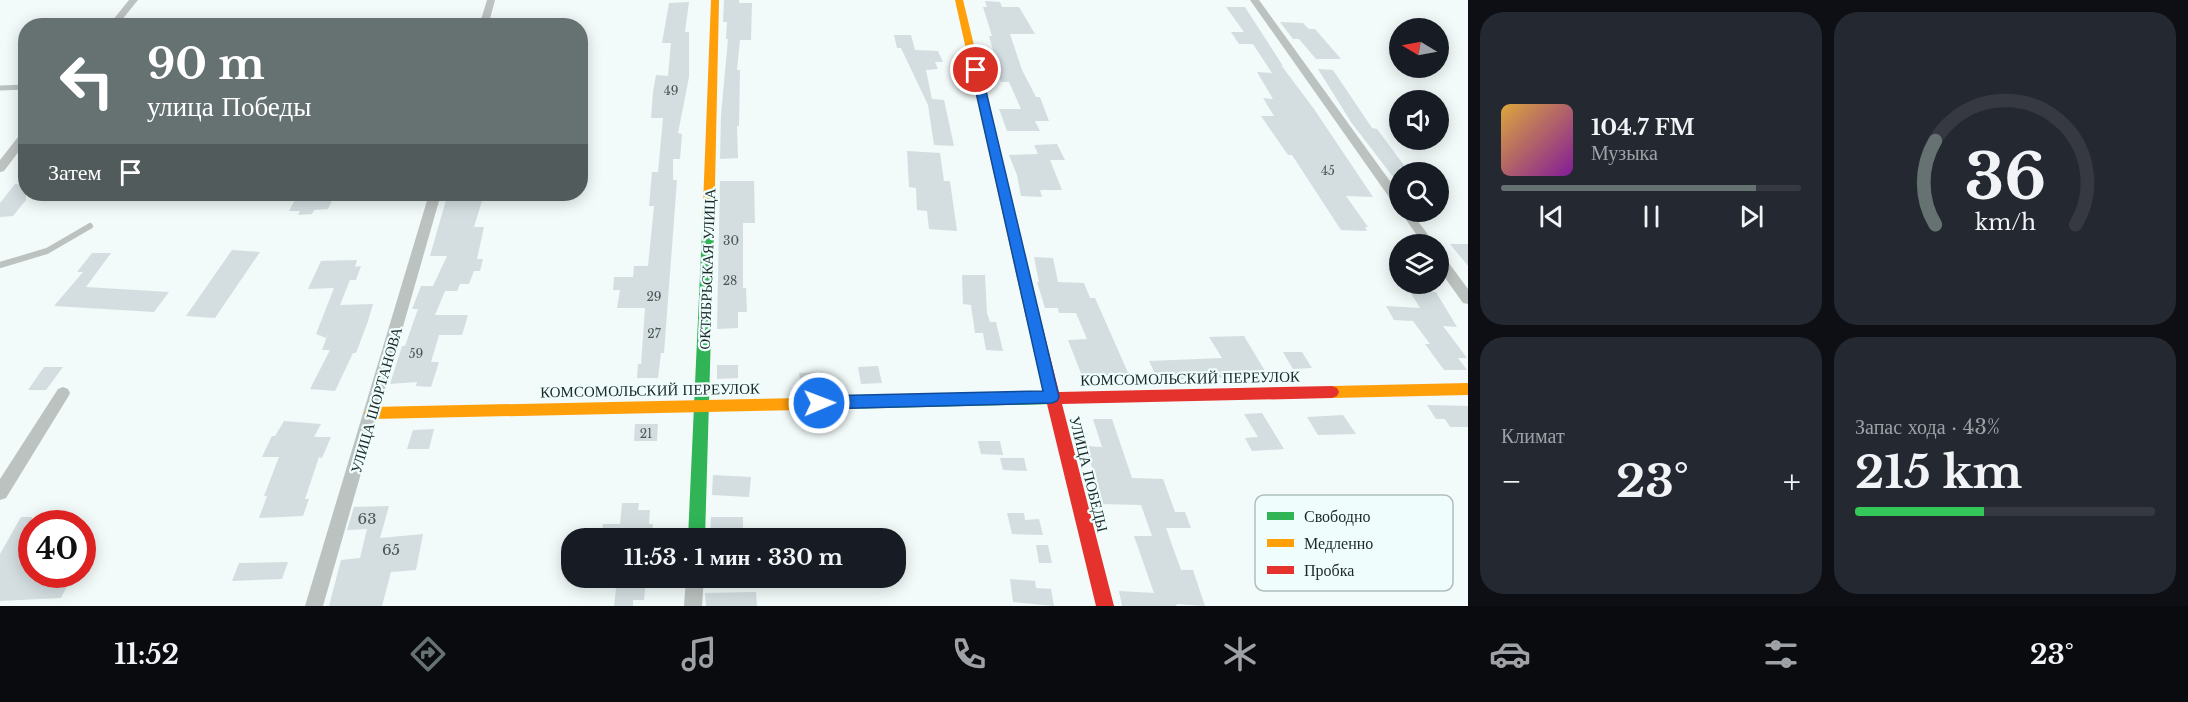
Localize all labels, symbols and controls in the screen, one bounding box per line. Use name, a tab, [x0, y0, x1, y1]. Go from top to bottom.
north arrow	[1389, 18, 1449, 78]
map controls	[1389, 18, 1449, 294]
text: 90 m	[147, 38, 265, 90]
icon: left	[48, 42, 126, 120]
pin	[950, 44, 1001, 95]
icon: arrive	[959, 53, 992, 86]
house number: 49	[664, 83, 678, 98]
text: улица Победы	[147, 90, 311, 123]
button: sound	[1389, 90, 1449, 150]
text: 104.7 FM	[1591, 114, 1695, 141]
text: 36	[1964, 139, 2046, 217]
text: Музыка	[1591, 141, 1658, 165]
icon: arrive	[114, 156, 147, 189]
text: Затем	[48, 159, 102, 186]
button: search	[1389, 162, 1449, 222]
house number: 45	[1321, 163, 1335, 178]
street label: ОКТЯБРЬСКАЯ УЛИЦА	[695, 188, 719, 350]
icon: previous	[1535, 200, 1568, 233]
icon: pause	[1635, 200, 1668, 233]
icon: next	[1735, 200, 1768, 233]
text: km/h	[1975, 210, 2036, 237]
house number: 30	[723, 233, 739, 248]
button: layers	[1389, 234, 1449, 294]
house number: 28	[723, 273, 737, 288]
house number: 29	[646, 289, 662, 304]
street label: УЛИЦА ШОРТАНОВА	[346, 325, 406, 475]
house number: 27	[647, 326, 662, 341]
house number: 59	[409, 346, 423, 361]
street label: КОМСОМОЛЬСКИЙ ПЕРЕУЛОК	[1080, 367, 1301, 389]
position arrow	[787, 371, 851, 435]
street label: КОМСОМОЛЬСКИЙ ПЕРЕУЛОК	[540, 379, 761, 401]
street label: УЛИЦА ПОБЕДЫ	[1065, 414, 1113, 534]
text: Запас хода · 43%	[1855, 415, 2000, 439]
text: Климат	[1501, 424, 1565, 448]
house number: 21	[640, 426, 652, 441]
text: 215 km	[1855, 444, 2022, 500]
text: 23°	[1616, 453, 1689, 509]
text: −	[1501, 461, 1522, 502]
text: +	[1783, 461, 1801, 502]
legend	[1255, 495, 1453, 591]
text: Свободно	[1304, 506, 1371, 526]
house number: 63	[358, 509, 376, 528]
speed limit sign: 40	[18, 510, 96, 588]
text: Медленно	[1304, 533, 1373, 553]
house number: 65	[382, 540, 400, 559]
text: 11:53 · 1 мин · 330 m	[624, 544, 843, 571]
text: Пробка	[1304, 560, 1354, 580]
icon: directions	[407, 633, 449, 675]
icon: music	[678, 633, 720, 675]
icon: phone	[948, 633, 990, 675]
icon: climate	[1219, 633, 1261, 675]
icon: car	[1489, 633, 1531, 675]
icon: filters	[1760, 633, 1802, 675]
text: 11:52	[114, 638, 179, 671]
text: 23°	[2030, 638, 2074, 671]

